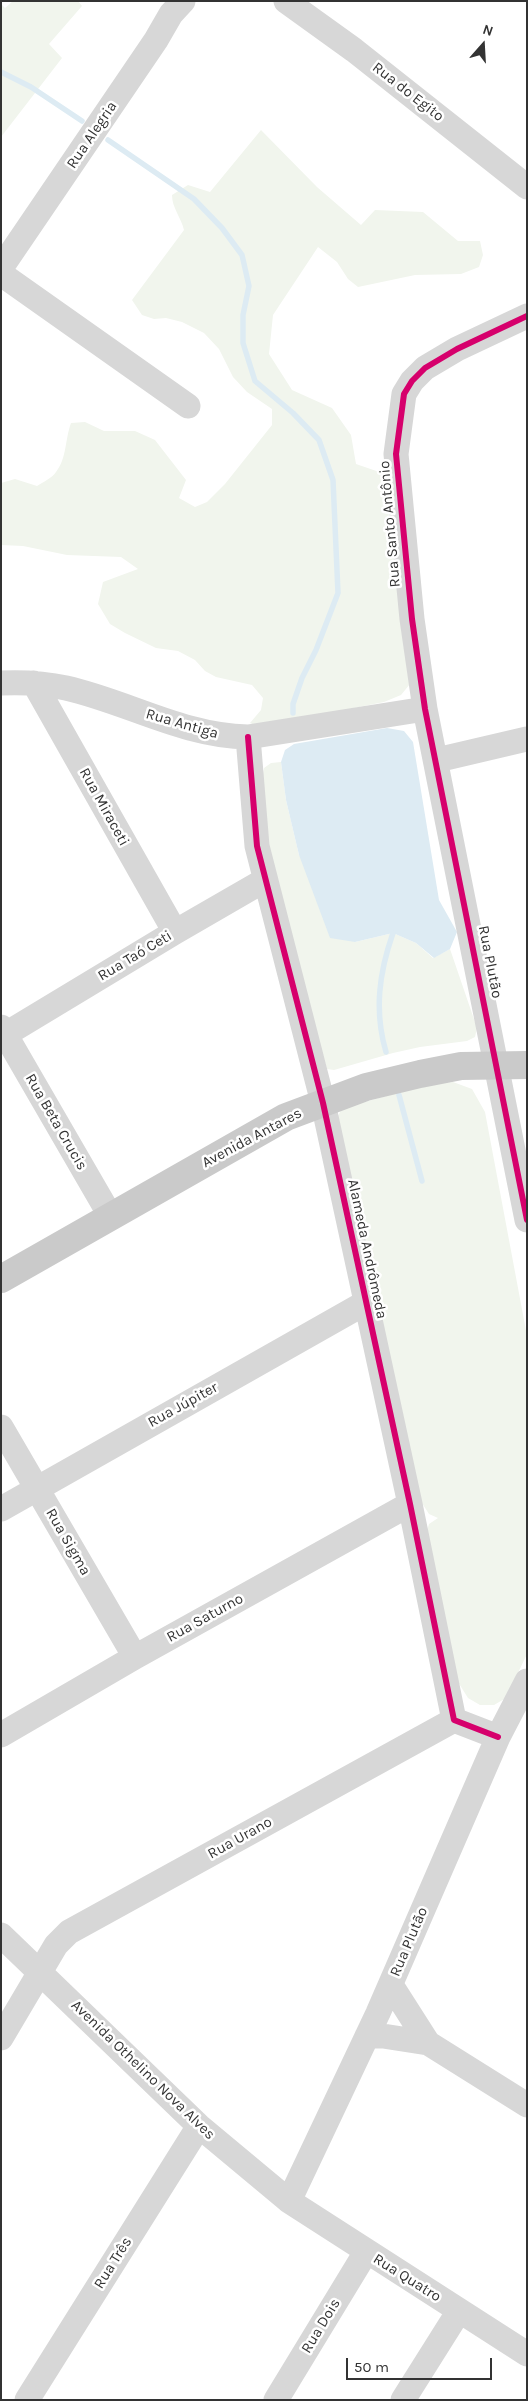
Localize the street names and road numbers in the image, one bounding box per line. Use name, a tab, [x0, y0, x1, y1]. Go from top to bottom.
street label: Rua do Egito	[369, 58, 447, 126]
street label: Rua Alegria	[63, 98, 121, 172]
street label: Rua Santo Antônio	[375, 460, 405, 588]
street label: Rua Antiga	[144, 705, 220, 743]
street label: Rua Miraceti	[75, 765, 133, 849]
street label: Rua Plutão	[474, 924, 506, 1000]
street label: Rua Taó Ceti	[95, 927, 175, 985]
street label: Rua Beta Crucis	[21, 1071, 91, 1173]
street label: Avenida Antares	[199, 1104, 305, 1172]
street label: Alameda Andrômeda	[343, 1177, 391, 1321]
street label: Rua Júpiter	[145, 1378, 221, 1432]
street label: Rua Sigma	[42, 1505, 94, 1579]
street label: Rua Saturno	[164, 1590, 246, 1646]
street label: Rua Urano	[205, 1813, 275, 1863]
street label: Rua Plutão	[386, 1905, 432, 1979]
street label: Avenida Othelino Nova Alves	[67, 1996, 219, 2144]
street label: Rua Três	[90, 2234, 136, 2292]
street label: Rua Quatro	[370, 2250, 444, 2306]
street label: Rua Dois	[298, 2295, 344, 2357]

